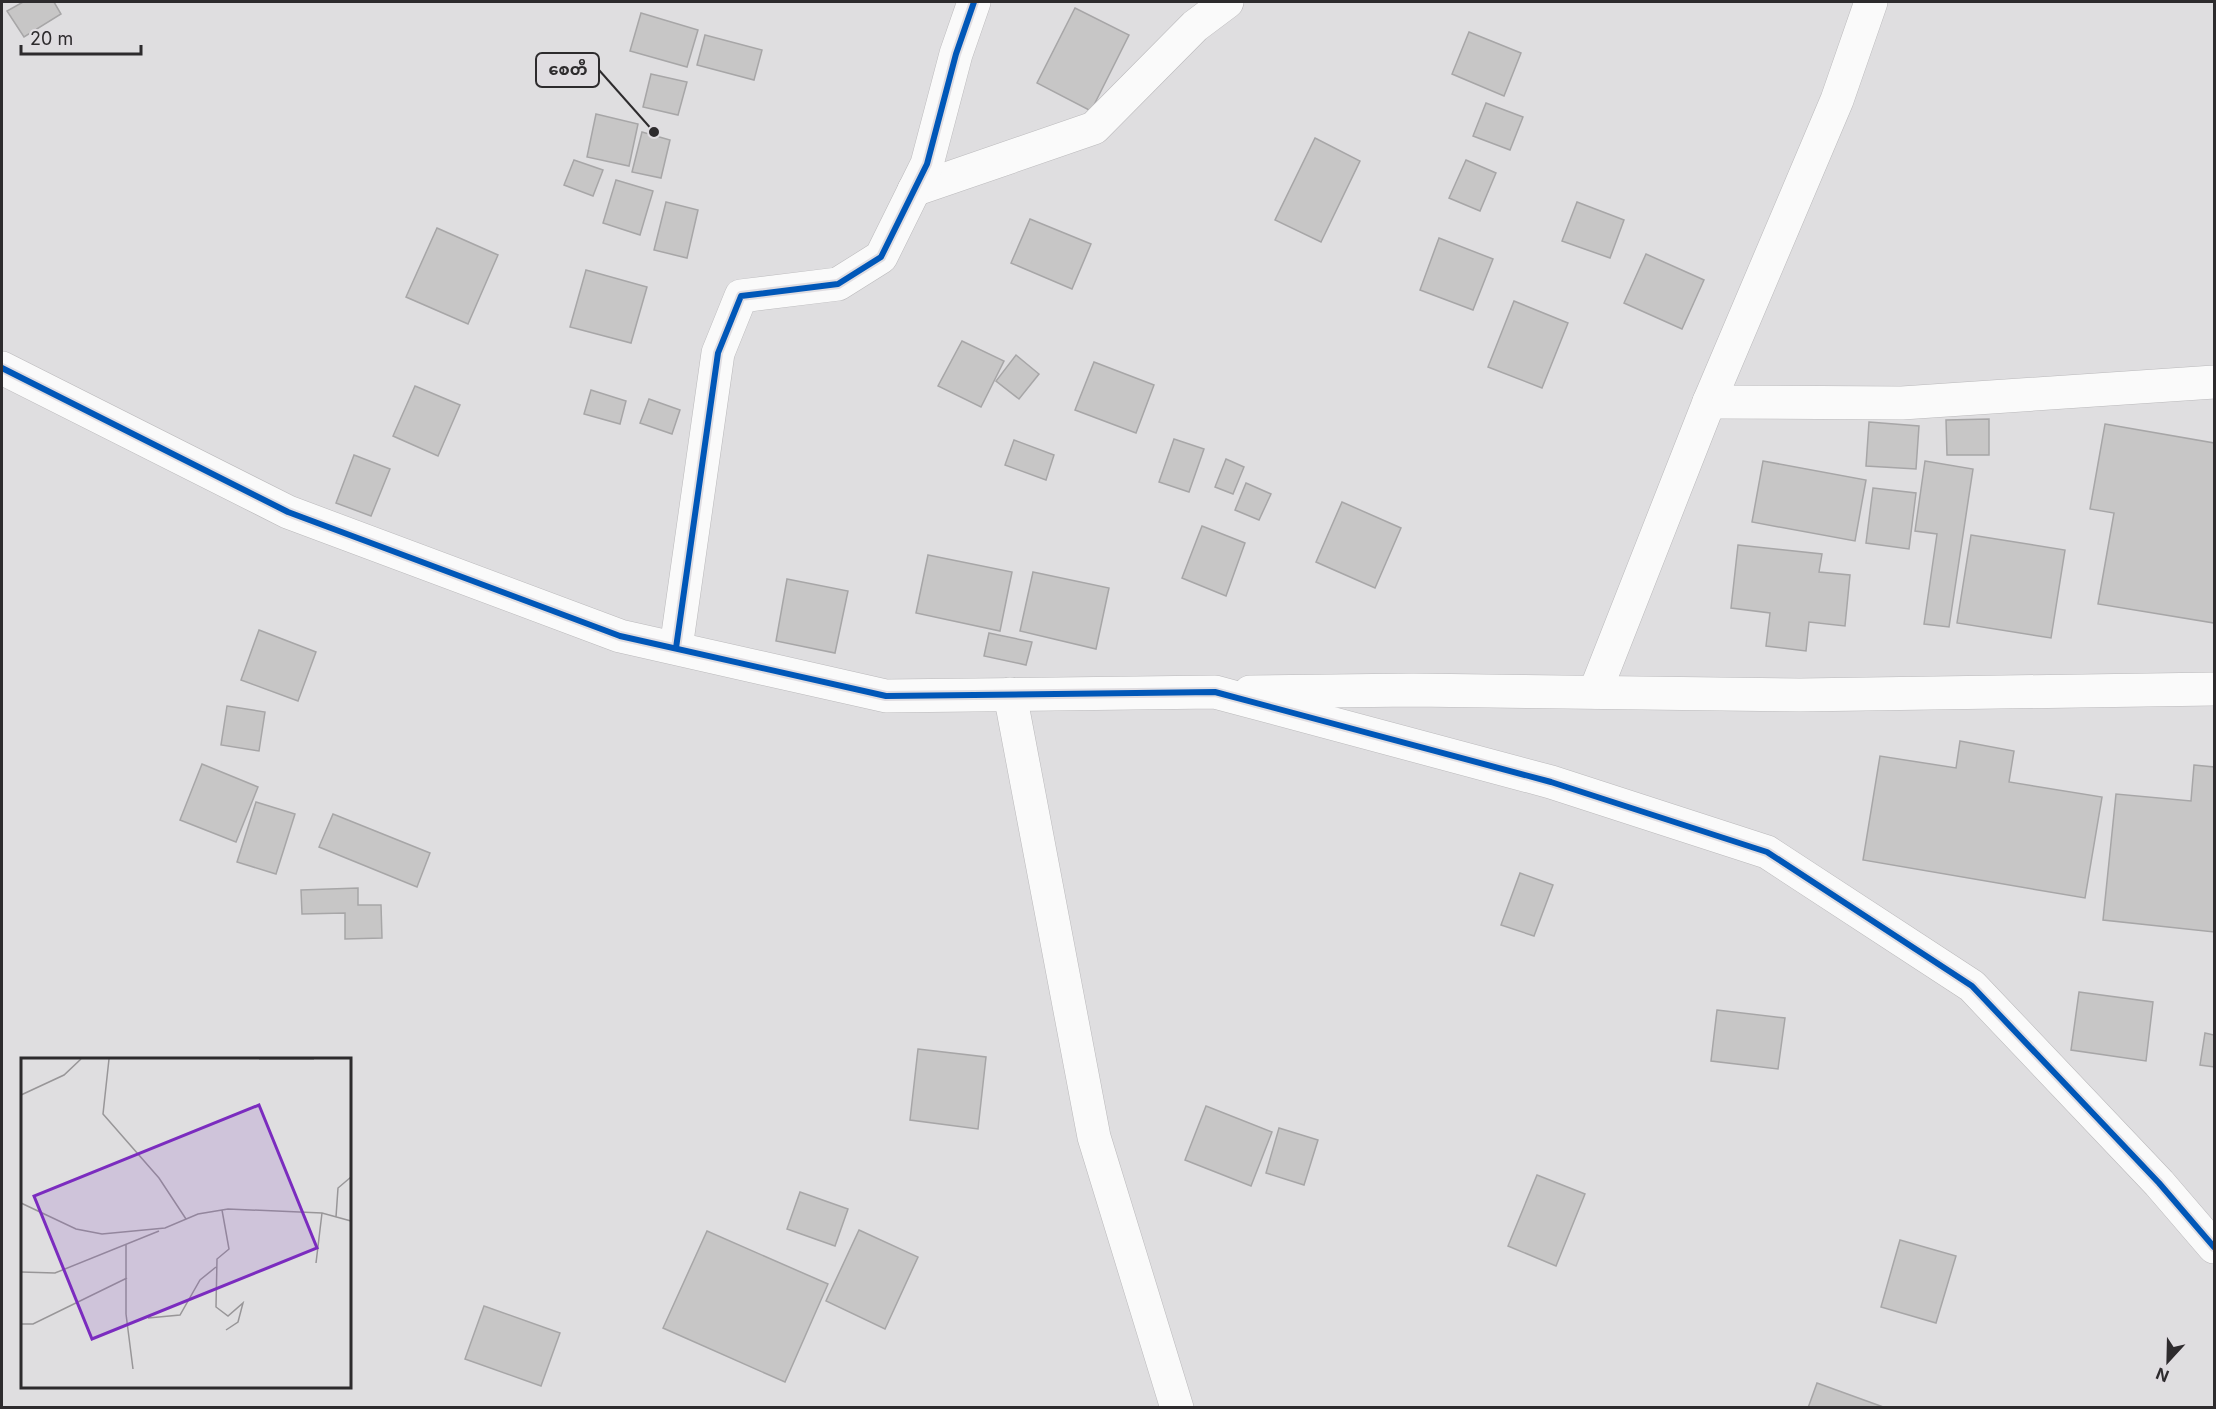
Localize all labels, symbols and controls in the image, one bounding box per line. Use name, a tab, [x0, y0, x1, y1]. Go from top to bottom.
scale bar	[21, 18, 141, 56]
text: 20 m	[30, 28, 73, 49]
callout: စေတီ	[536, 53, 599, 87]
text: စေတီ	[548, 58, 588, 79]
inset map	[21, 1058, 351, 1388]
north arrow	[2138, 1331, 2198, 1391]
text: N	[2153, 1363, 2172, 1386]

